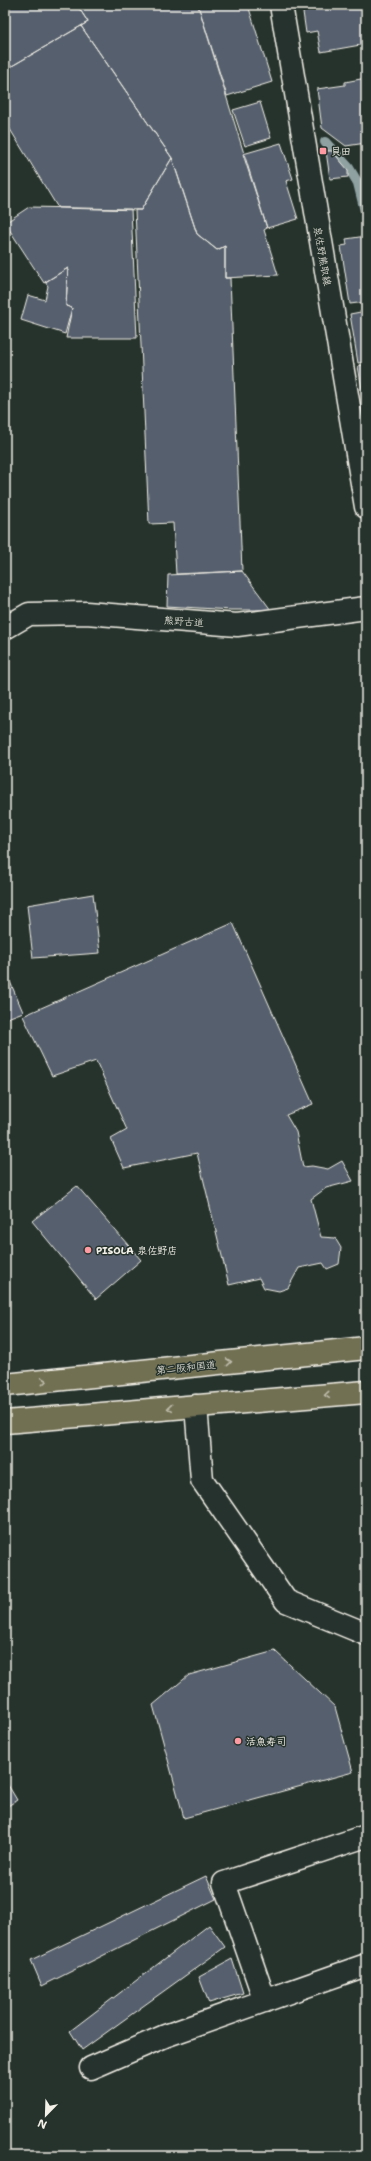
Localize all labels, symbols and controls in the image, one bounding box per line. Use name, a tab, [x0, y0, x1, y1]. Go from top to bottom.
place label: 貝田	[331, 145, 351, 158]
marker: 貝田	[318, 146, 328, 156]
street label: 泉佐野熊取線	[311, 225, 334, 287]
street label: 熊野古道	[164, 614, 204, 629]
place label: PISOLA 泉佐野店	[96, 1244, 177, 1257]
marker: PISOLA 泉佐野店	[83, 1245, 93, 1255]
street label: 第二阪和国道	[156, 1358, 217, 1377]
one-way arrow	[226, 1358, 232, 1367]
one-way arrow	[41, 1376, 47, 1385]
one-way arrow	[324, 1390, 330, 1399]
one-way arrow	[167, 1403, 173, 1412]
place label: 活魚寿司	[246, 1735, 286, 1748]
marker: 活魚寿司	[233, 1736, 243, 1746]
north arrow	[26, 2095, 66, 2135]
text: N	[35, 2115, 49, 2132]

